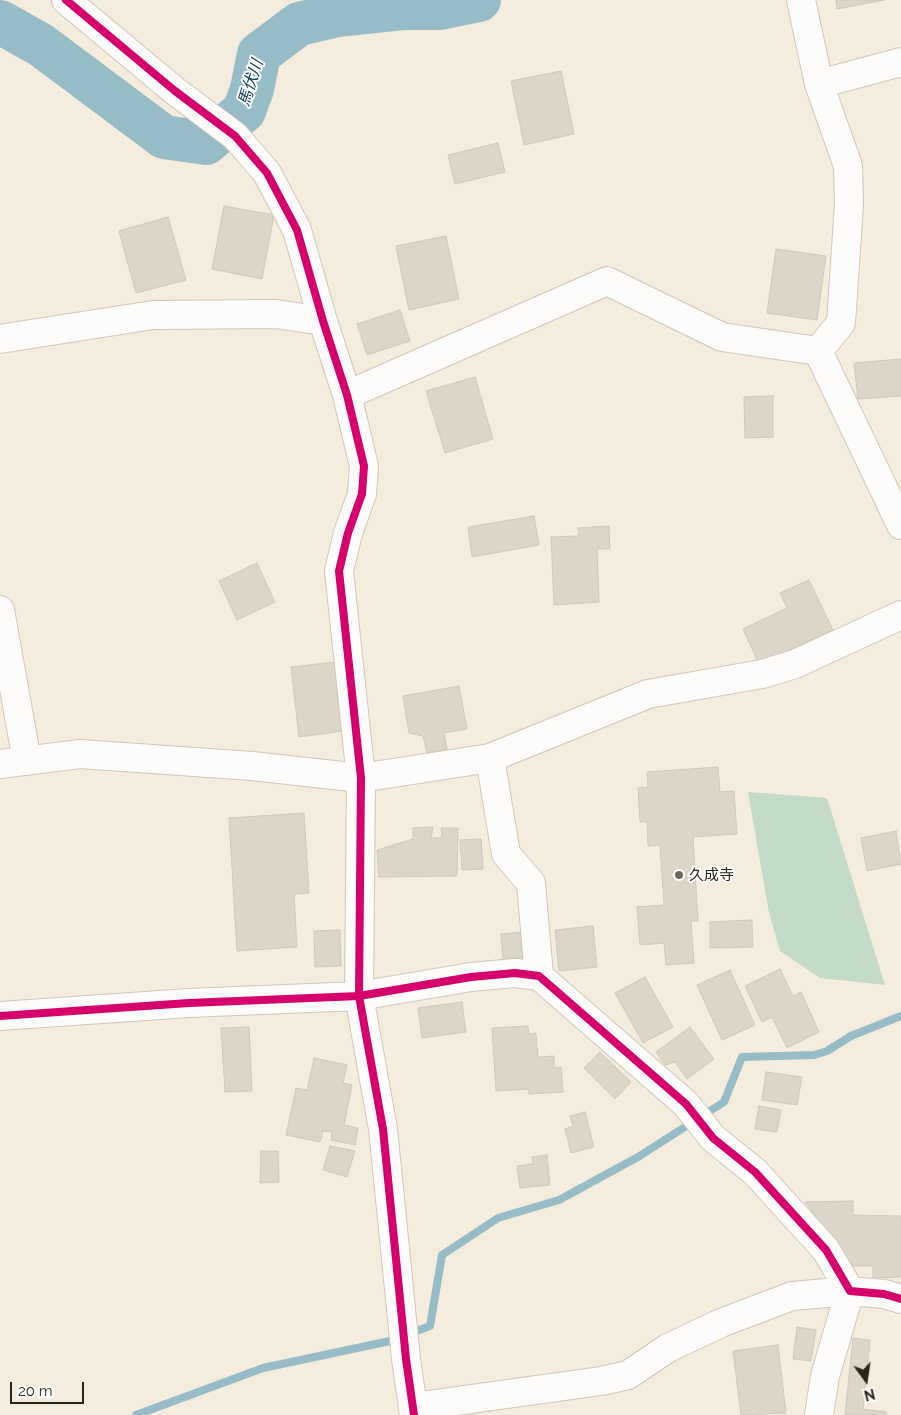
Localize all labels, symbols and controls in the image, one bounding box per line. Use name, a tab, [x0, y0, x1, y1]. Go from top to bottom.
water label: 馬伏川	[234, 57, 268, 109]
place label: 久成寺	[689, 866, 734, 884]
marker: 久成寺	[673, 869, 685, 881]
north arrow	[841, 1355, 891, 1405]
scale bar	[12, 1372, 86, 1404]
text: 20 m	[18, 1382, 53, 1400]
text: N	[863, 1385, 877, 1404]

